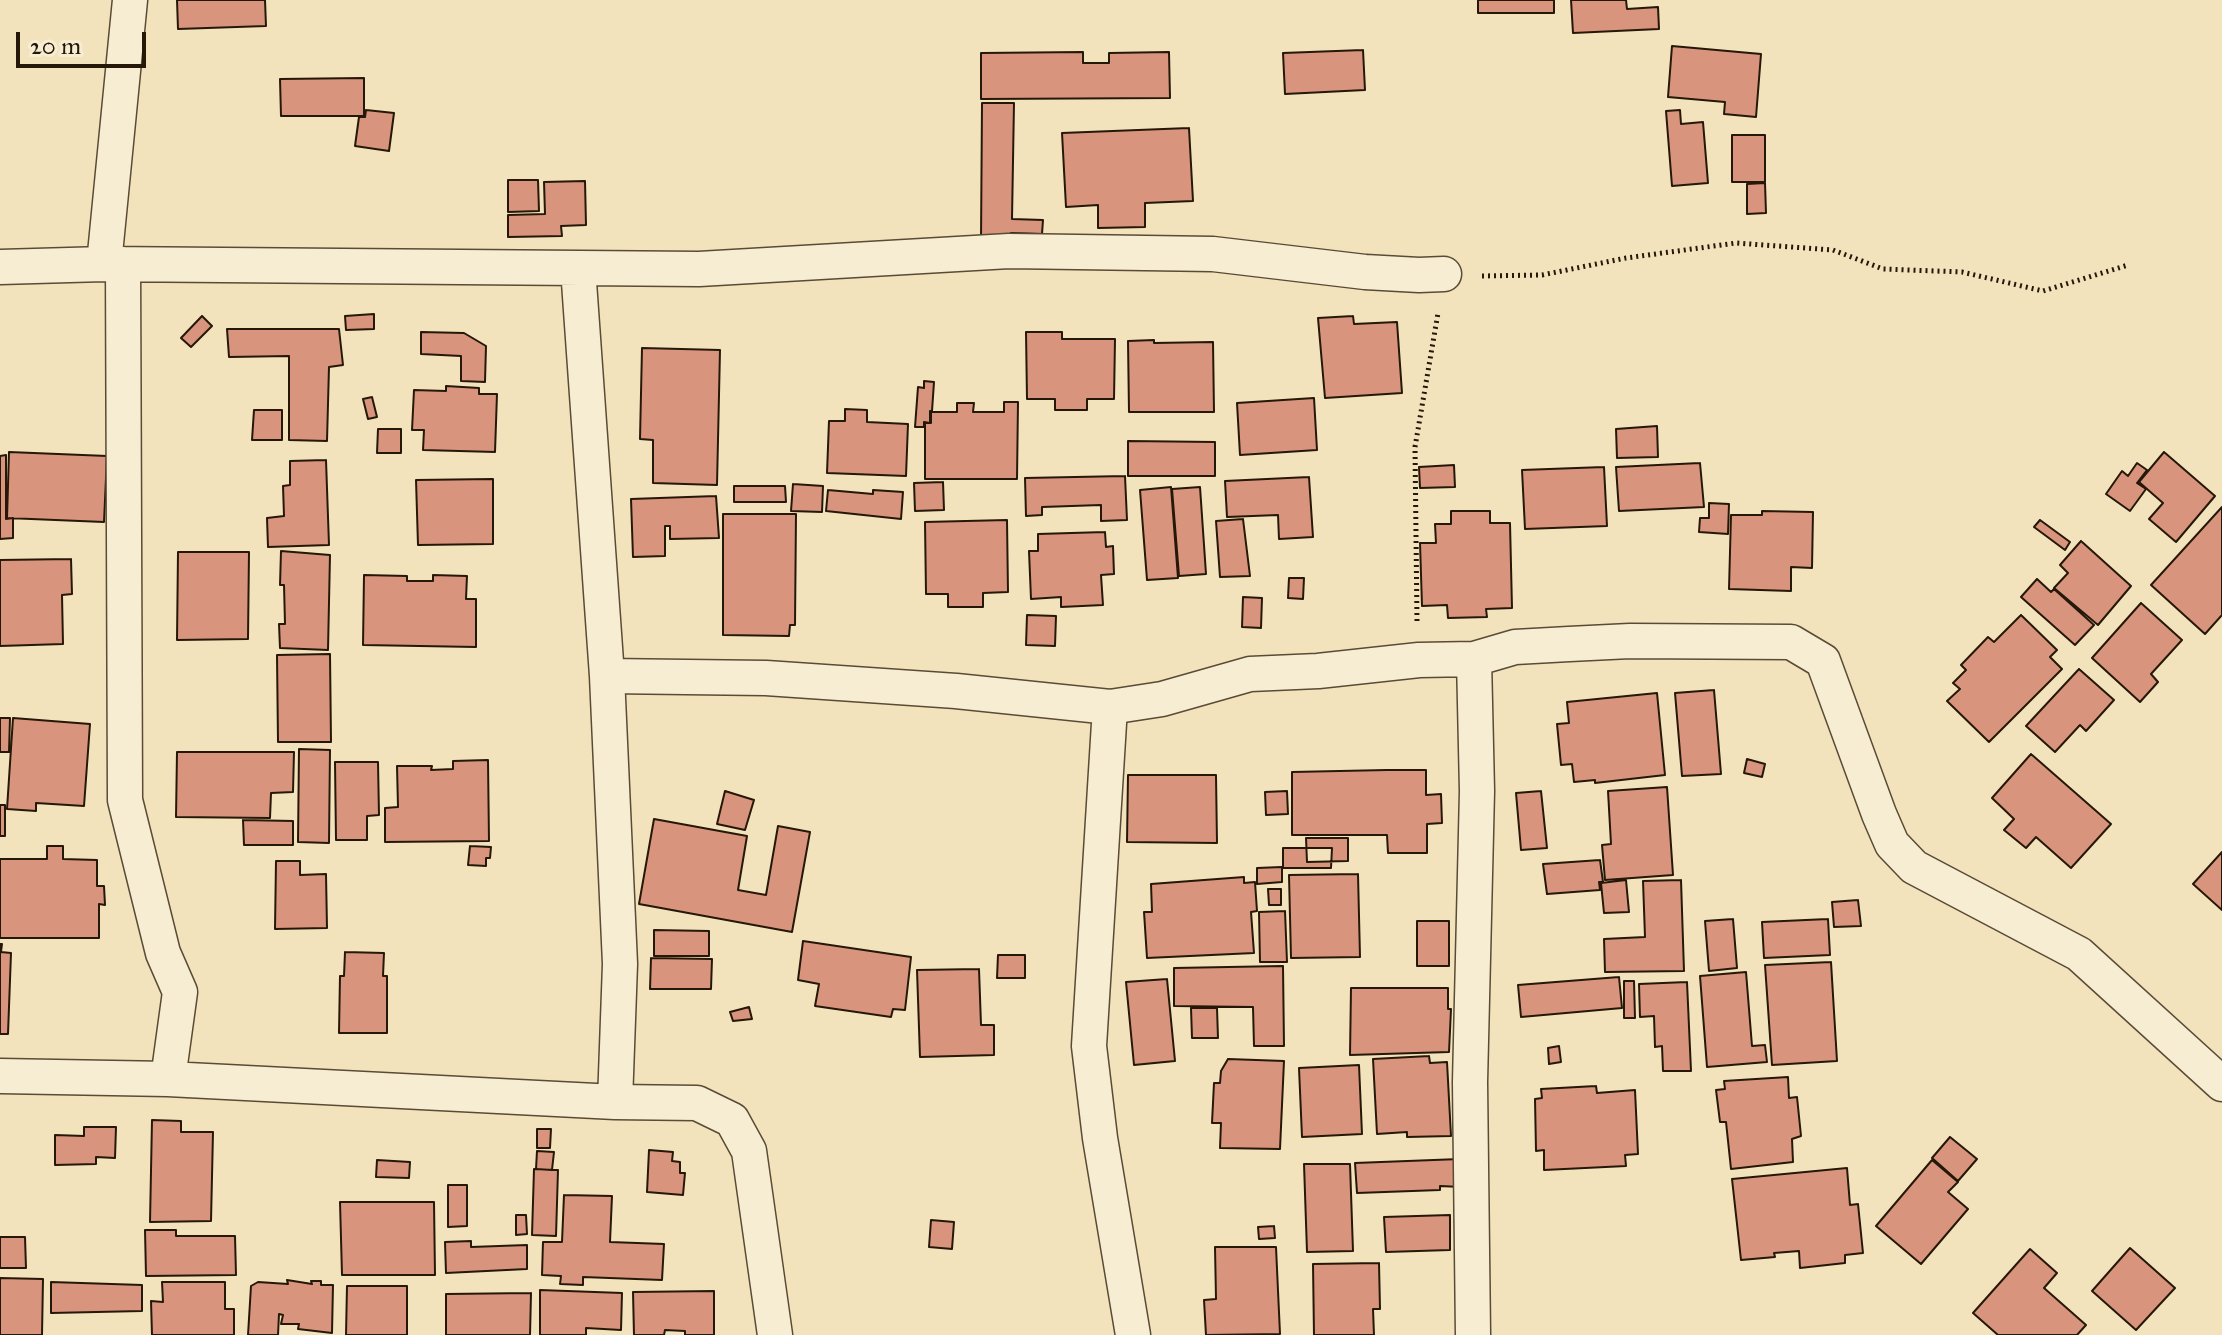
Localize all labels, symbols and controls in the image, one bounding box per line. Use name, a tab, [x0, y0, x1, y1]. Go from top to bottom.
scale bar	[20, 16, 150, 66]
text: 20 m	[30, 31, 81, 61]

